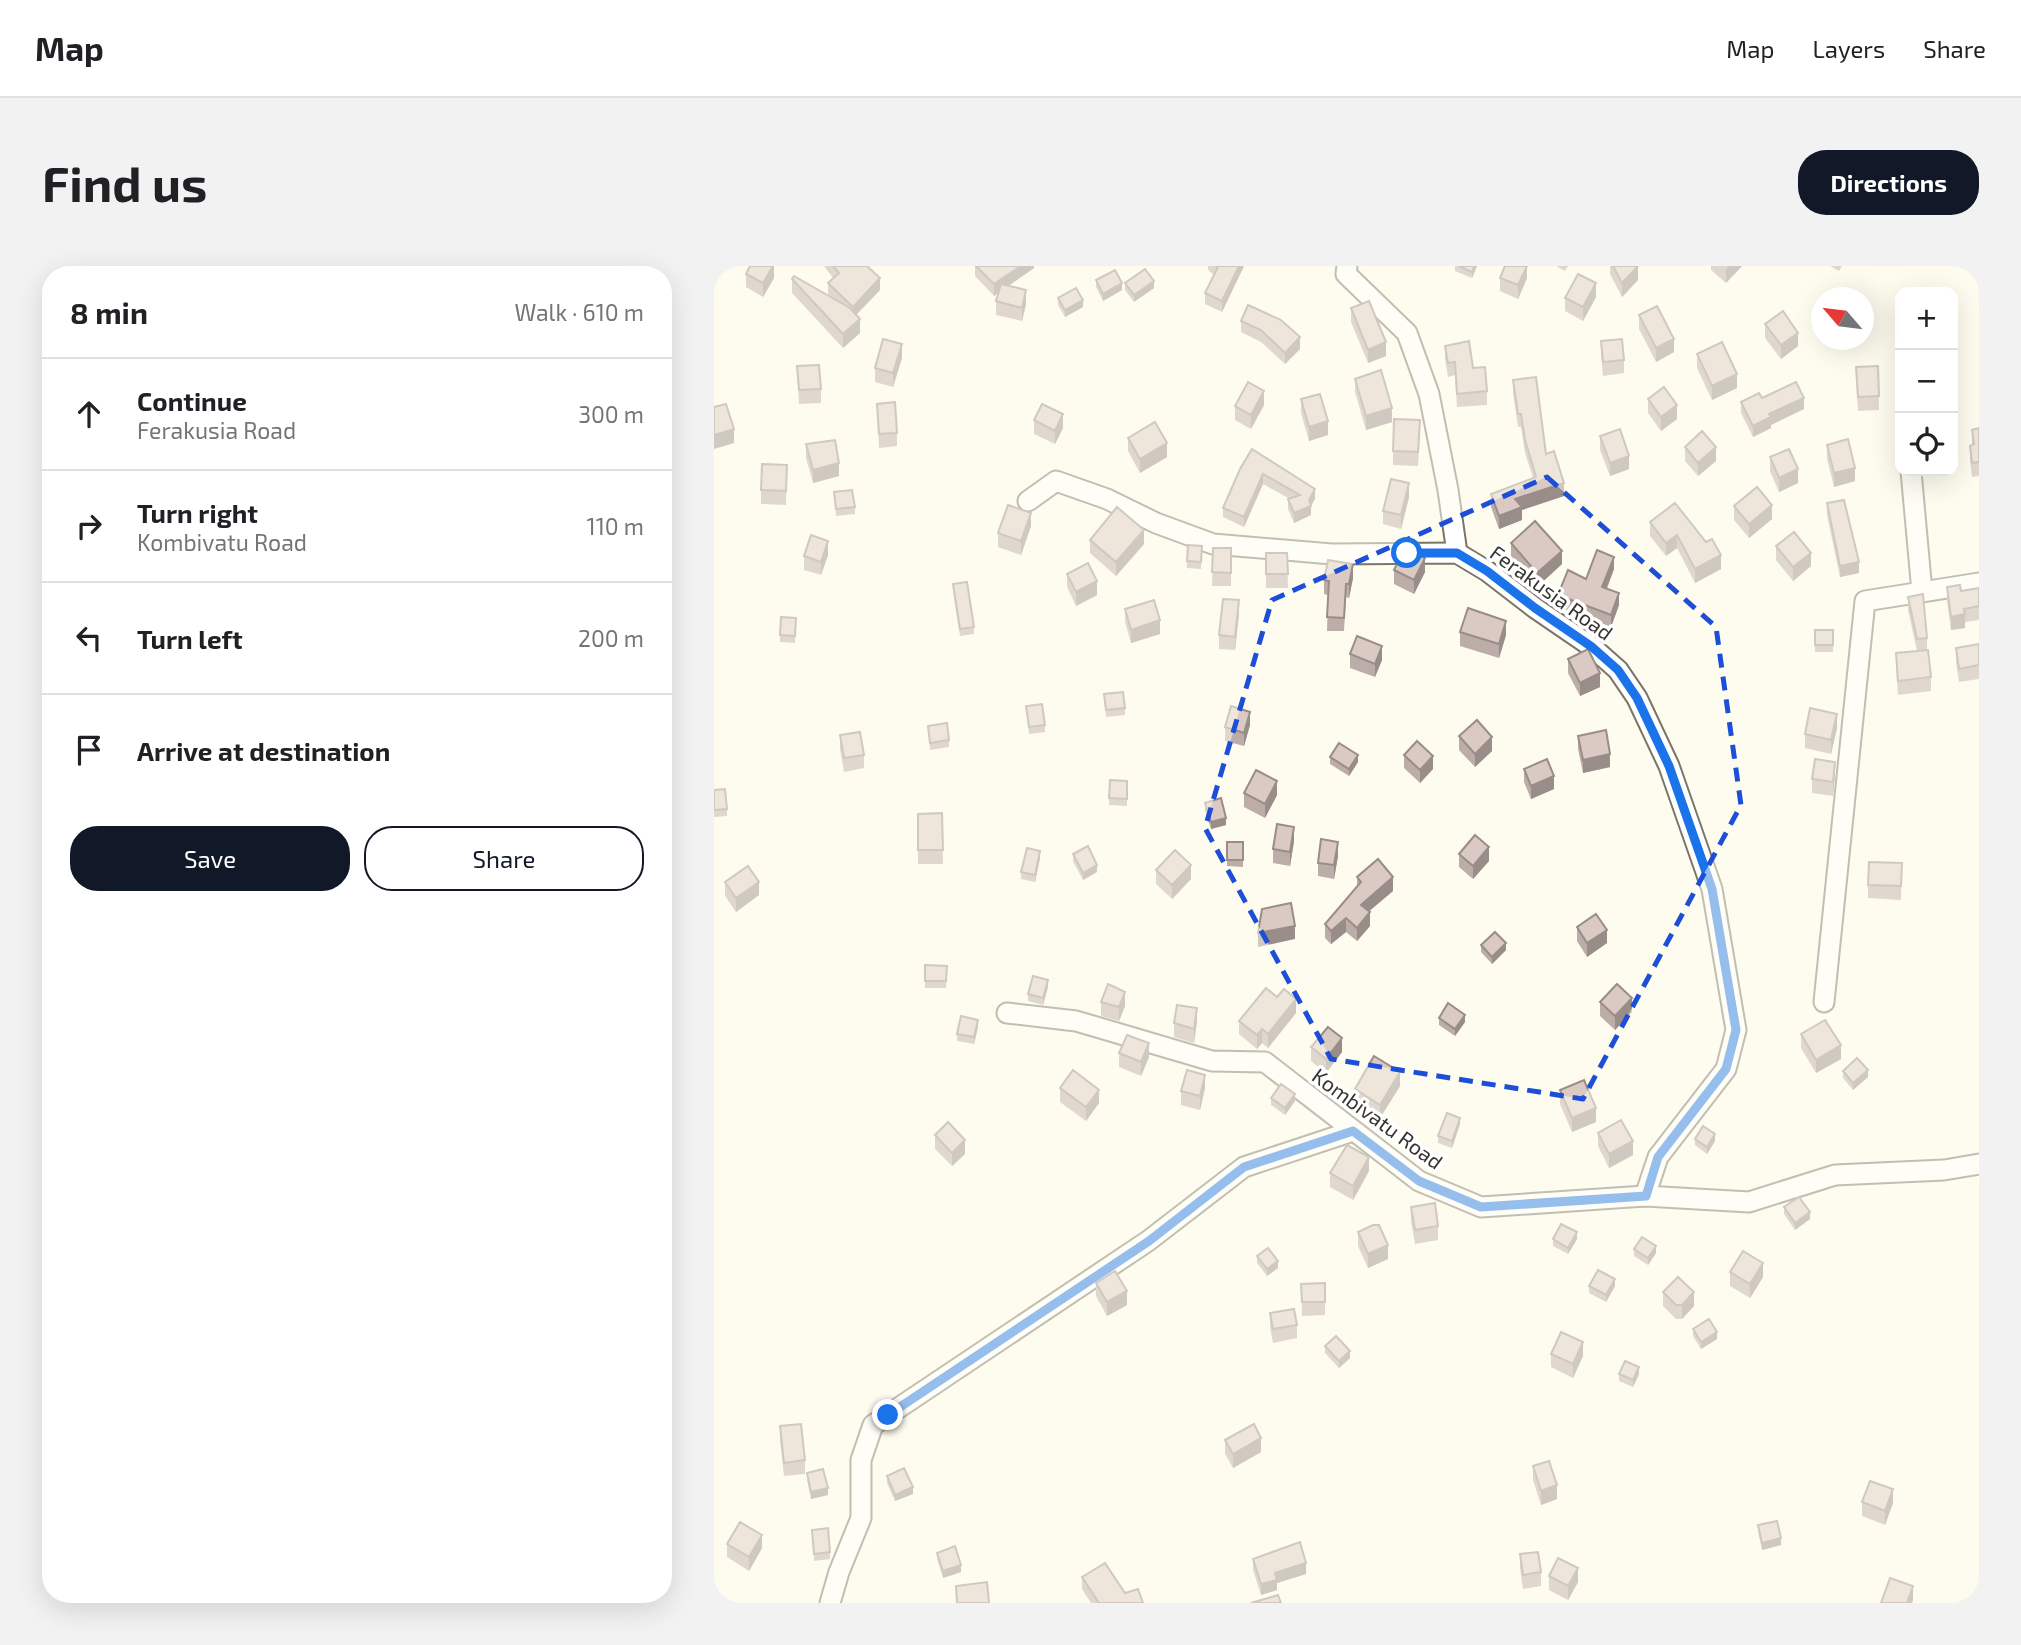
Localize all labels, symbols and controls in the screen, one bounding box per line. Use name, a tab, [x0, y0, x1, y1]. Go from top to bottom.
text: Map	[35, 28, 104, 68]
text: Map	[1726, 34, 1774, 63]
text: Layers	[1812, 34, 1885, 63]
text: Share	[1923, 34, 1986, 63]
button: Directions	[1798, 150, 1979, 215]
text: Find us	[42, 153, 207, 212]
north arrow	[1811, 287, 1874, 350]
map controls	[1895, 287, 1958, 476]
button: +	[1895, 287, 1958, 350]
text: 8 min	[70, 294, 148, 330]
text: Walk · 610 m	[514, 298, 644, 326]
button: −	[1895, 350, 1958, 413]
text: Continue	[137, 385, 247, 416]
icon: ahead	[70, 395, 108, 433]
text: 300 m	[578, 400, 644, 428]
button: locate	[1895, 413, 1958, 476]
text: Ferakusia Road	[137, 416, 296, 444]
text: Turn right	[137, 497, 258, 528]
icon: right	[70, 507, 108, 545]
text: 110 m	[587, 512, 644, 540]
text: Kombivatu Road	[137, 528, 307, 556]
route start	[1391, 537, 1422, 568]
street label: Ferakusia Road	[1486, 539, 1618, 645]
icon: left	[70, 619, 108, 657]
text: Turn left	[137, 623, 243, 654]
text: 200 m	[578, 624, 644, 652]
icon: arrive	[70, 731, 108, 769]
text: Arrive at destination	[137, 735, 390, 766]
button: Save	[70, 826, 350, 891]
button: Share	[364, 826, 644, 891]
street label: Kombivatu Road	[1308, 1062, 1448, 1174]
route end	[872, 1399, 903, 1430]

